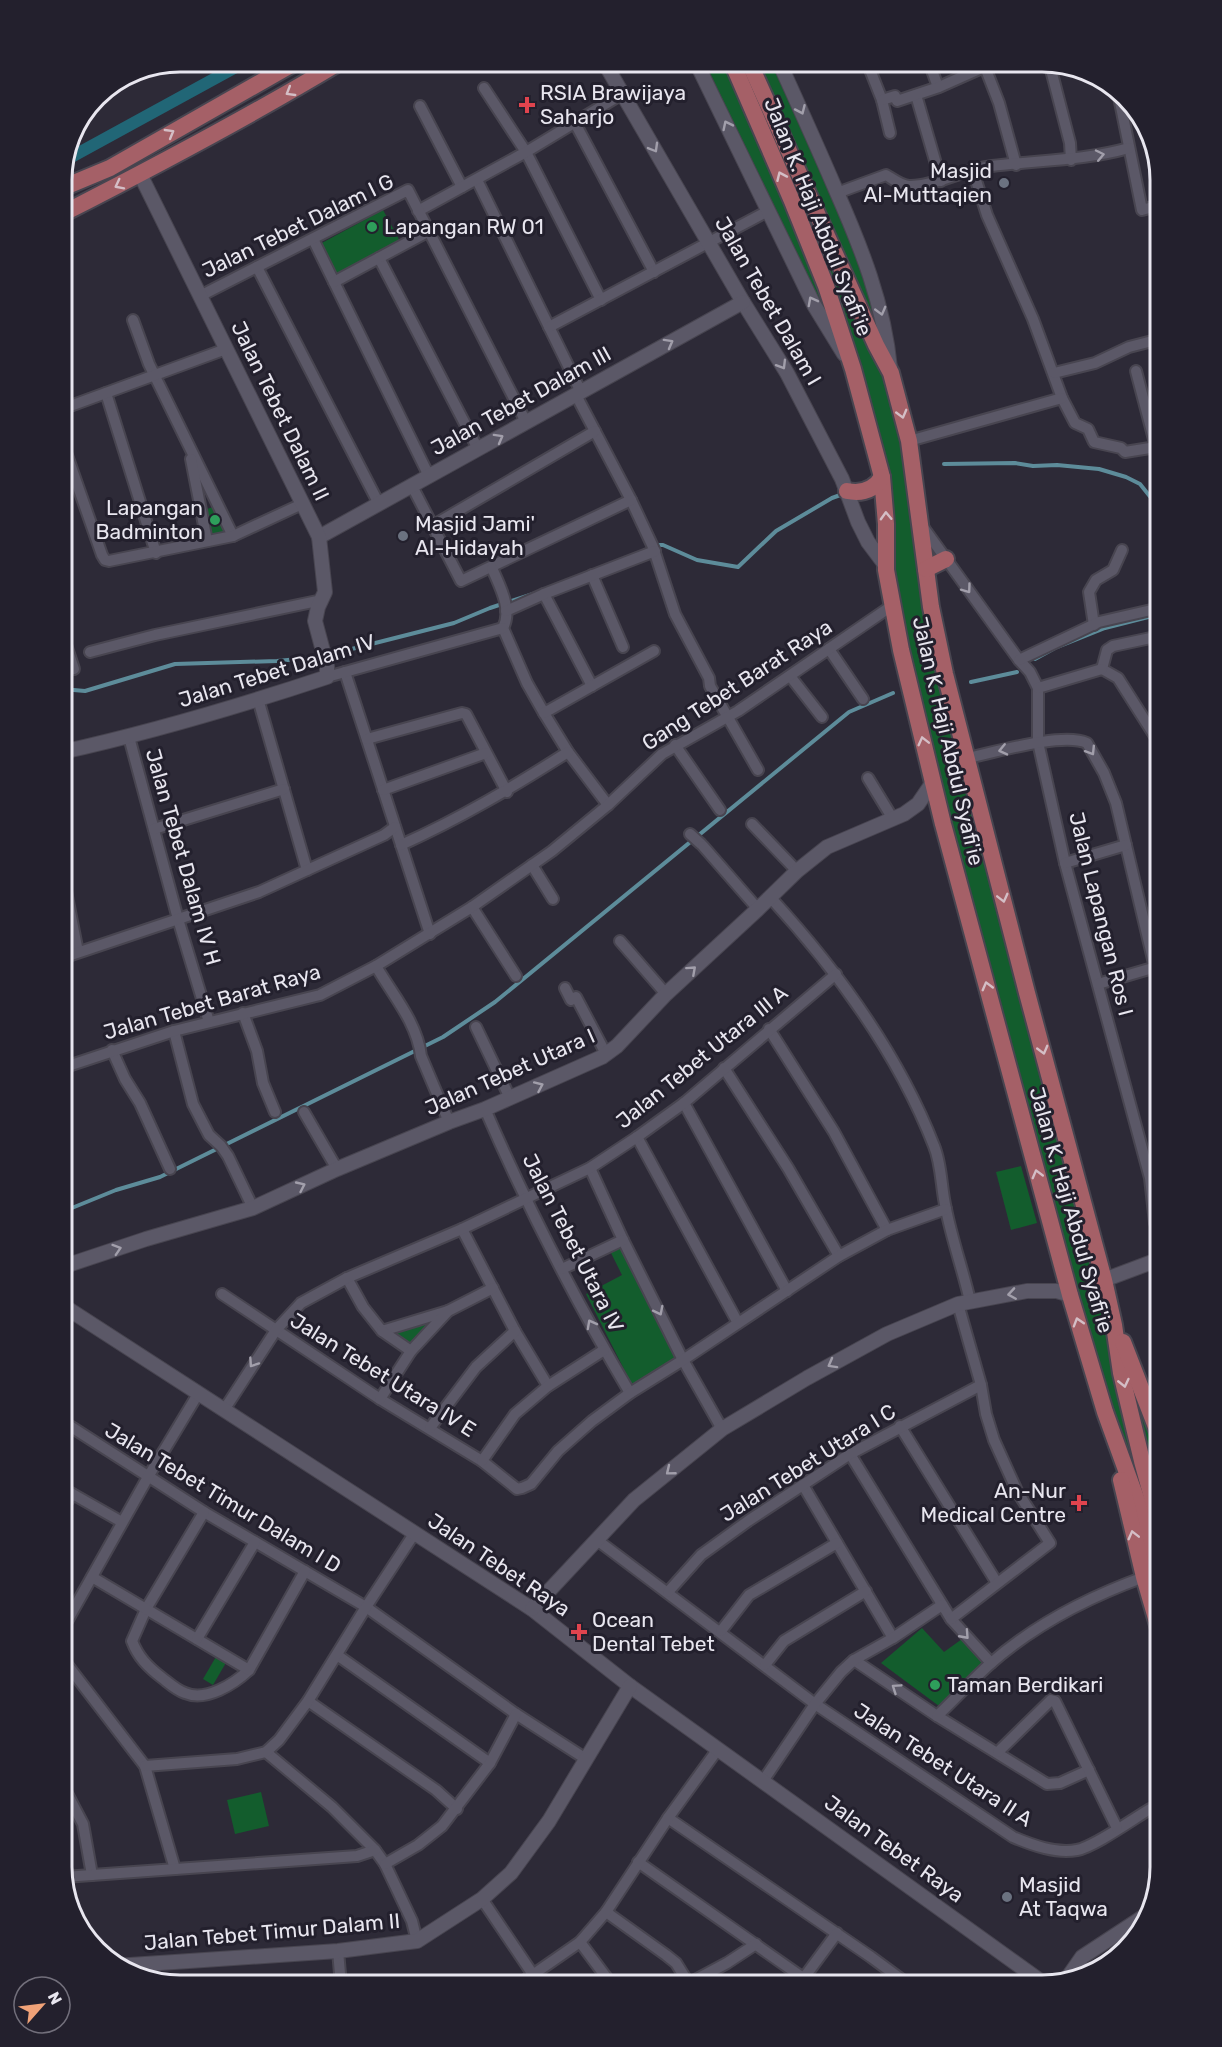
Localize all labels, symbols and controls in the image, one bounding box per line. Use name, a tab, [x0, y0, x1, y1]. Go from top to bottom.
place label: RSIA Brawijaya Saharjo	[540, 80, 686, 129]
one-way arrow	[286, 85, 296, 97]
street label: Jalan K. Haji Abdul Syafi'ie	[759, 94, 878, 340]
marker: RSIA Brawijaya Saharjo	[518, 96, 536, 114]
one-way arrow	[793, 103, 805, 114]
one-way arrow	[722, 121, 734, 132]
one-way arrow	[164, 129, 174, 141]
one-way arrow	[647, 142, 659, 153]
one-way arrow	[1095, 149, 1105, 162]
place label: Masjid Al-Muttaqien	[863, 158, 992, 207]
street label: Jalan Tebet Dalam I G	[198, 168, 398, 283]
one-way arrow	[776, 172, 788, 183]
marker: Masjid Al-Muttaqien	[997, 176, 1011, 190]
one-way arrow	[114, 178, 125, 189]
street label: Jalan Tebet Dalam I	[710, 212, 827, 390]
place label: Lapangan RW 01	[384, 214, 544, 239]
marker: Lapangan RW 01	[365, 220, 379, 234]
one-way arrow	[808, 296, 819, 307]
one-way arrow	[874, 305, 886, 316]
street label: Jalan Tebet Dalam II	[226, 317, 335, 505]
one-way arrow	[663, 339, 673, 350]
street label: Jalan Tebet Dalam III	[426, 341, 615, 460]
one-way arrow	[775, 359, 787, 369]
one-way arrow	[895, 408, 907, 419]
one-way arrow	[492, 434, 503, 445]
place label: Lapangan Badminton	[96, 495, 203, 544]
place label: Masjid Jami' Al-Hidayah	[415, 511, 535, 560]
one-way arrow	[879, 512, 892, 521]
marker: Lapangan Badminton	[208, 513, 222, 527]
marker: Masjid Jami' Al-Hidayah	[396, 529, 410, 543]
one-way arrow	[960, 583, 971, 594]
street label: Gang Tebet Barat Raya	[637, 614, 836, 755]
street label: Jalan K. Haji Abdul Syafi'ie	[908, 614, 989, 868]
street label: Jalan Tebet Dalam IV	[175, 629, 378, 712]
one-way arrow	[918, 736, 931, 746]
one-way arrow	[999, 743, 1009, 756]
one-way arrow	[1084, 745, 1096, 755]
street label: Jalan Tebet Dalam IV H	[141, 746, 226, 968]
street label: Jalan Lapangan Ros I	[1064, 810, 1139, 1018]
one-way arrow	[996, 893, 1009, 903]
street label: Jalan Tebet Barat Raya	[101, 959, 323, 1044]
one-way arrow	[685, 966, 696, 977]
street label: Jalan Tebet Utara III A	[611, 980, 792, 1133]
one-way arrow	[981, 981, 994, 991]
street label: Jalan Tebet Utara I	[421, 1023, 599, 1120]
one-way arrow	[1035, 1045, 1048, 1055]
one-way arrow	[533, 1081, 544, 1093]
street label: Jalan K. Haji Abdul Syafi'ie	[1024, 1084, 1119, 1336]
street label: Jalan Tebet Utara IV	[518, 1149, 629, 1336]
one-way arrow	[1032, 1170, 1045, 1180]
one-way arrow	[295, 1181, 306, 1193]
one-way arrow	[111, 1244, 122, 1256]
one-way arrow	[1008, 1287, 1017, 1299]
one-way arrow	[651, 1304, 663, 1315]
street label: Jalan Tebet Utara IV E	[286, 1307, 481, 1442]
one-way arrow	[1073, 1317, 1085, 1328]
one-way arrow	[587, 1320, 598, 1330]
one-way arrow	[828, 1356, 838, 1368]
one-way arrow	[249, 1357, 261, 1367]
one-way arrow	[1116, 1378, 1129, 1388]
street label: Jalan Tebet Utara I C	[715, 1398, 900, 1527]
street label: Jalan Tebet Timur Dalam I D	[101, 1417, 346, 1578]
one-way arrow	[666, 1464, 677, 1475]
place label: An-Nur Medical Centre	[920, 1478, 1066, 1527]
marker: An-Nur Medical Centre	[1070, 1494, 1088, 1512]
street label: Jalan Tebet Raya	[423, 1508, 575, 1621]
one-way arrow	[1128, 1530, 1141, 1540]
place label: Ocean Dental Tebet	[592, 1607, 715, 1656]
marker: Ocean Dental Tebet	[570, 1623, 588, 1641]
one-way arrow	[958, 1628, 969, 1639]
place label: Taman Berdikari	[947, 1672, 1103, 1697]
marker: Taman Berdikari	[928, 1678, 942, 1692]
one-way arrow	[891, 1684, 902, 1695]
street label: Jalan Tebet Utara II A	[849, 1698, 1037, 1832]
street label: Jalan Tebet Raya	[820, 1790, 969, 1908]
place label: Masjid At Taqwa	[1019, 1872, 1108, 1921]
marker: Masjid At Taqwa	[1000, 1890, 1014, 1904]
street label: Jalan Tebet Timur Dalam II	[143, 1908, 401, 1955]
north arrow	[12, 1975, 72, 2035]
text: N	[44, 1989, 66, 2008]

